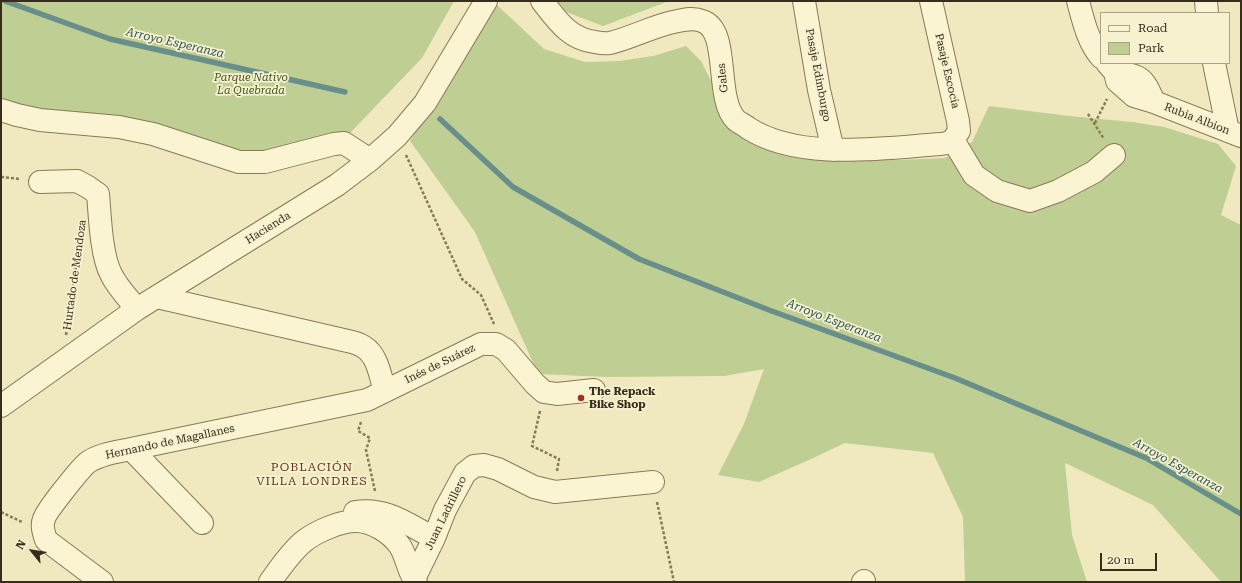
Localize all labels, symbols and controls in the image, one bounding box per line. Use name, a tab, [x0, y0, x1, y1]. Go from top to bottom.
legend	[1100, 12, 1230, 64]
text: Road	[1138, 21, 1167, 35]
water label: Arroyo Esperanza	[125, 25, 225, 61]
street label: Pasaje Edimburgo	[803, 27, 833, 123]
street label: Pasaje Escocia	[932, 32, 962, 110]
text: Park	[1138, 41, 1164, 55]
street label: Gales	[715, 63, 731, 93]
park label: Parque Nativo La Quebrada	[214, 71, 288, 97]
street label: Rubia Albion	[1162, 100, 1232, 138]
street label: Hacienda	[243, 209, 293, 247]
street label: Hurtado de Mendoza	[61, 219, 89, 331]
water label: Arroyo Esperanza	[785, 296, 883, 346]
street label: Inés de Suárez	[403, 341, 477, 387]
place label: The Repack Bike Shop	[589, 385, 656, 411]
marker: The Repack Bike Shop	[576, 393, 586, 403]
street label: Hernando de Magallanes	[104, 422, 236, 462]
water label: Arroyo Esperanza	[1131, 435, 1225, 497]
district label: POBLACIÓN VILLA LONDRES	[256, 460, 368, 488]
street label: Juan Ladrillero	[422, 474, 470, 552]
north arrow	[12, 531, 52, 571]
text: N	[13, 538, 29, 552]
scale bar	[1102, 545, 1159, 571]
text: 20 m	[1107, 553, 1134, 567]

